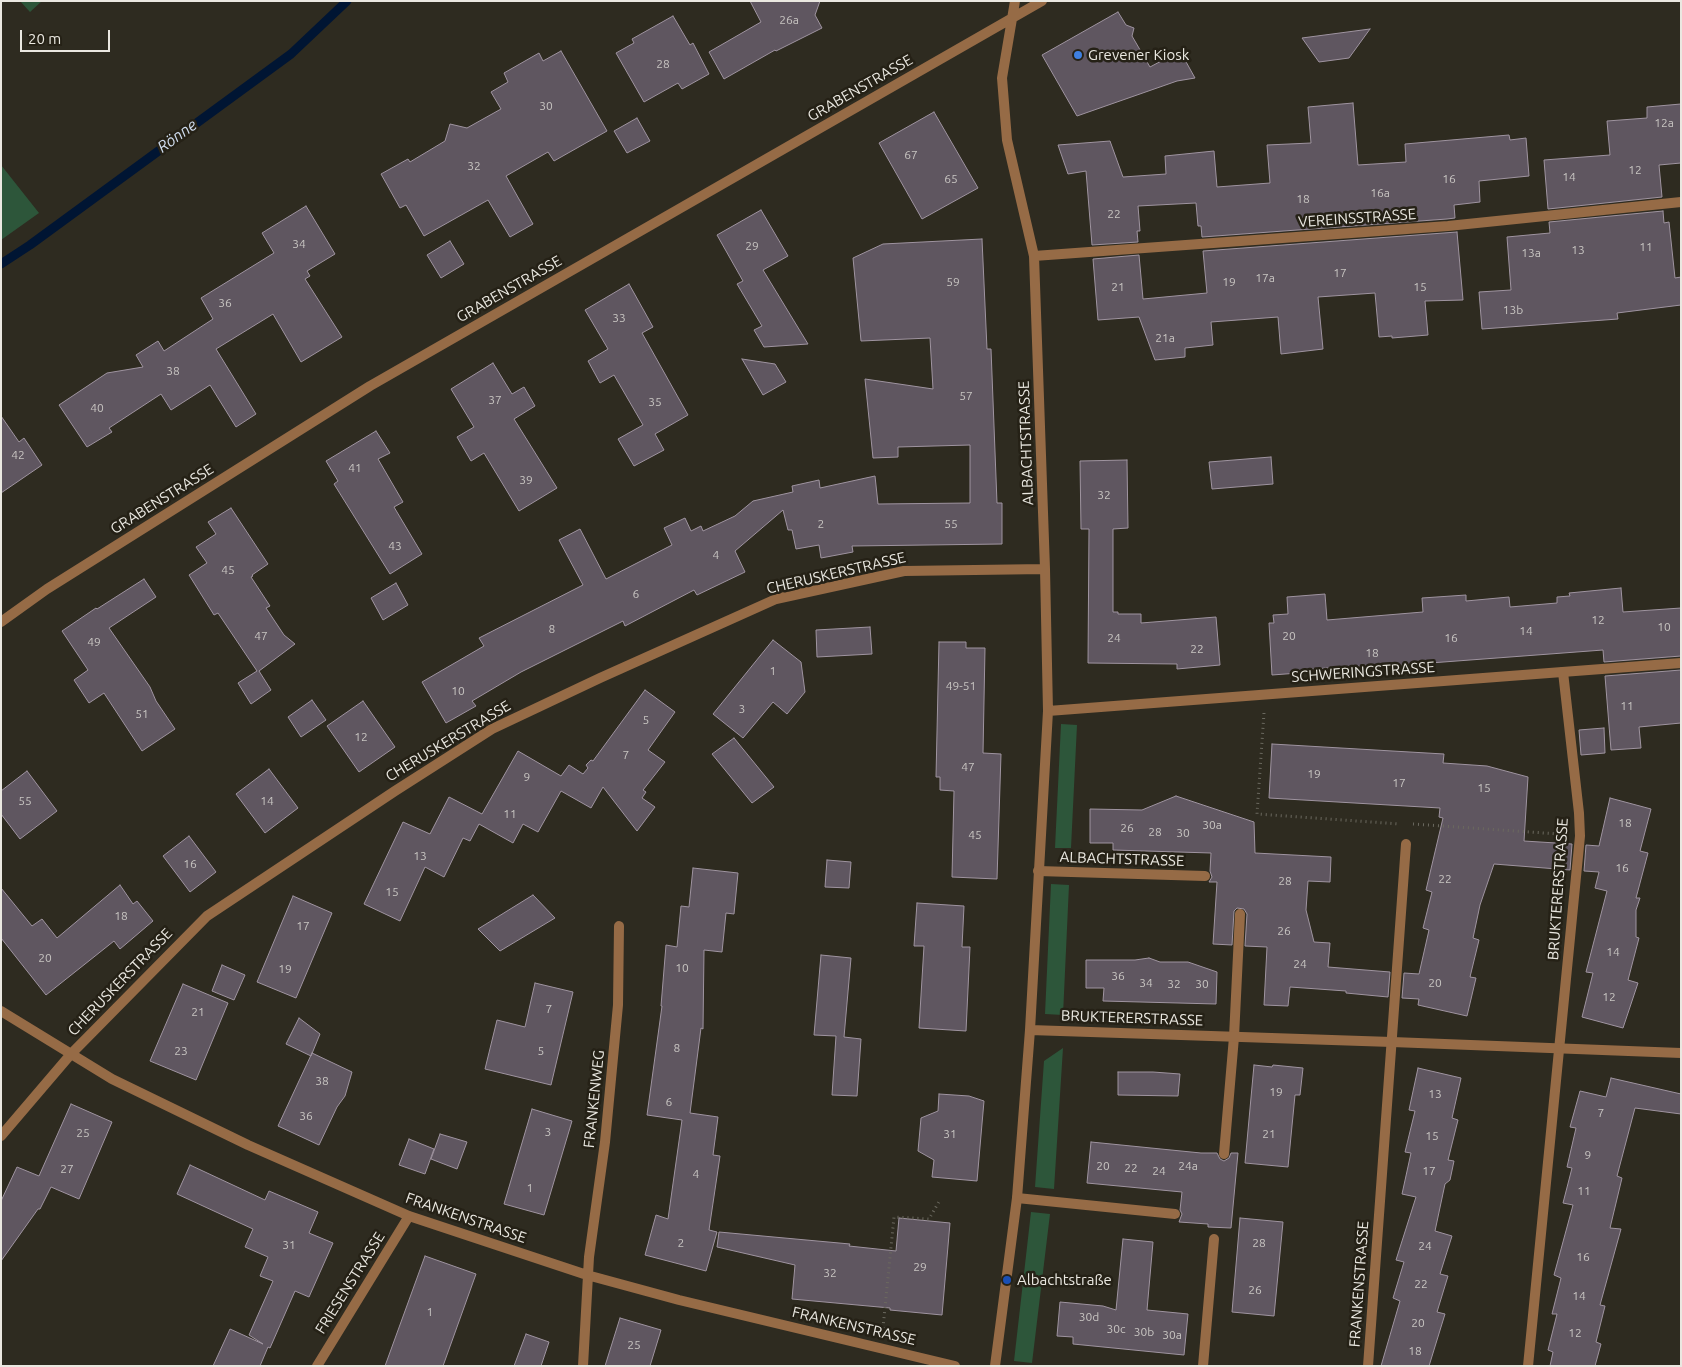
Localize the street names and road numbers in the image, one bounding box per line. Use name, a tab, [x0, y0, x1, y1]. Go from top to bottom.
street label: GRABENSTRASSE	[804, 51, 916, 125]
street label: VEREINSSTRASSE	[1297, 205, 1417, 231]
street label: GRABENSTRASSE	[453, 252, 565, 326]
street label: ALBACHTSTRASSE	[1015, 380, 1037, 506]
street label: GRABENSTRASSE	[107, 460, 217, 538]
street label: CHERUSKERSTRASSE	[765, 548, 907, 598]
street label: SCHWERINGSTRASSE	[1291, 658, 1435, 686]
street label: CHERUSKERSTRASSE	[382, 697, 514, 785]
street label: BRUKTERERSTRASSE	[1544, 817, 1572, 961]
street label: ALBACHTSTRASSE	[1059, 848, 1185, 870]
street label: CHERUSKERSTRASSE	[64, 924, 176, 1040]
street label: BRUKTERERSTRASSE	[1060, 1007, 1204, 1029]
street label: FRANKENWEG	[580, 1049, 608, 1149]
street label: FRANKENSTRASSE	[403, 1189, 529, 1247]
street label: FRANKENSTRASSE	[1346, 1220, 1372, 1348]
street label: FRIESENSTRASSE	[311, 1229, 389, 1337]
street label: FRANKENSTRASSE	[790, 1303, 918, 1349]

